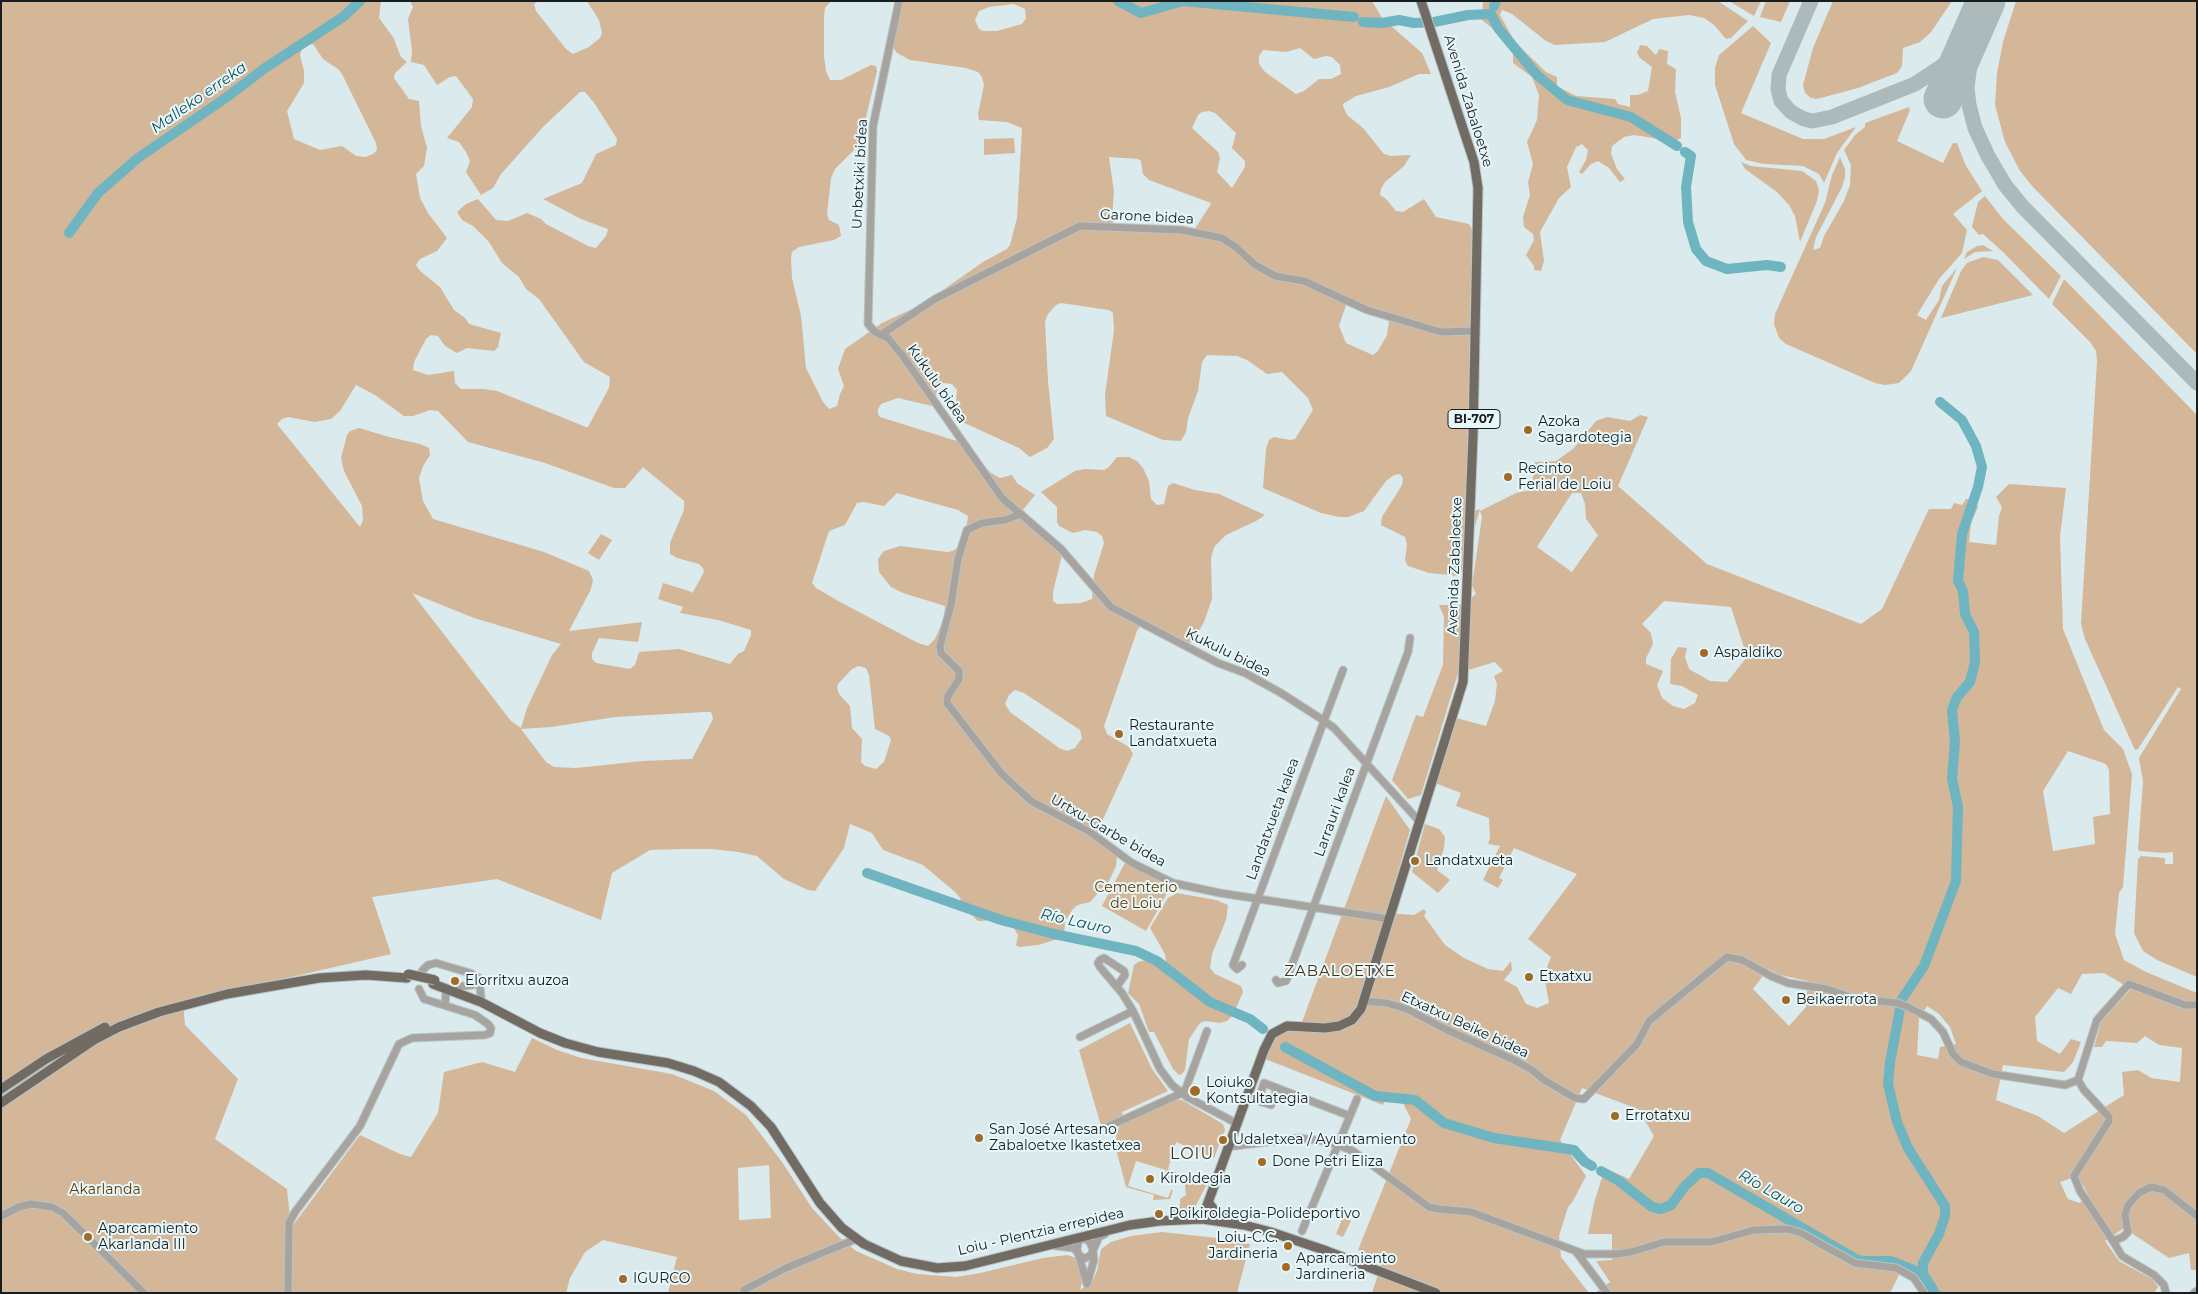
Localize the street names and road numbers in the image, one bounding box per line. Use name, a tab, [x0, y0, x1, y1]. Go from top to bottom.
street label: Avenida Zabaloetxe	[1440, 33, 1496, 169]
street label: Unbetxiki bidea	[849, 118, 871, 230]
street label: Garone bidea	[1100, 206, 1194, 228]
street label: Kukulu bidea	[903, 341, 971, 427]
road number: BI-707	[1448, 409, 1500, 428]
street label: Avenida Zabaloetxe	[1444, 497, 1466, 635]
street label: Kukulu bidea	[1183, 625, 1273, 681]
street label: Landatxueta kalea	[1243, 756, 1303, 882]
street label: Larrauri kalea	[1311, 765, 1359, 859]
street label: Urtxu-Garbe bidea	[1047, 791, 1169, 871]
street label: Etxatxu Beike bidea	[1399, 988, 1531, 1062]
street label: Loiu - Plentzia errepidea	[956, 1205, 1126, 1259]

